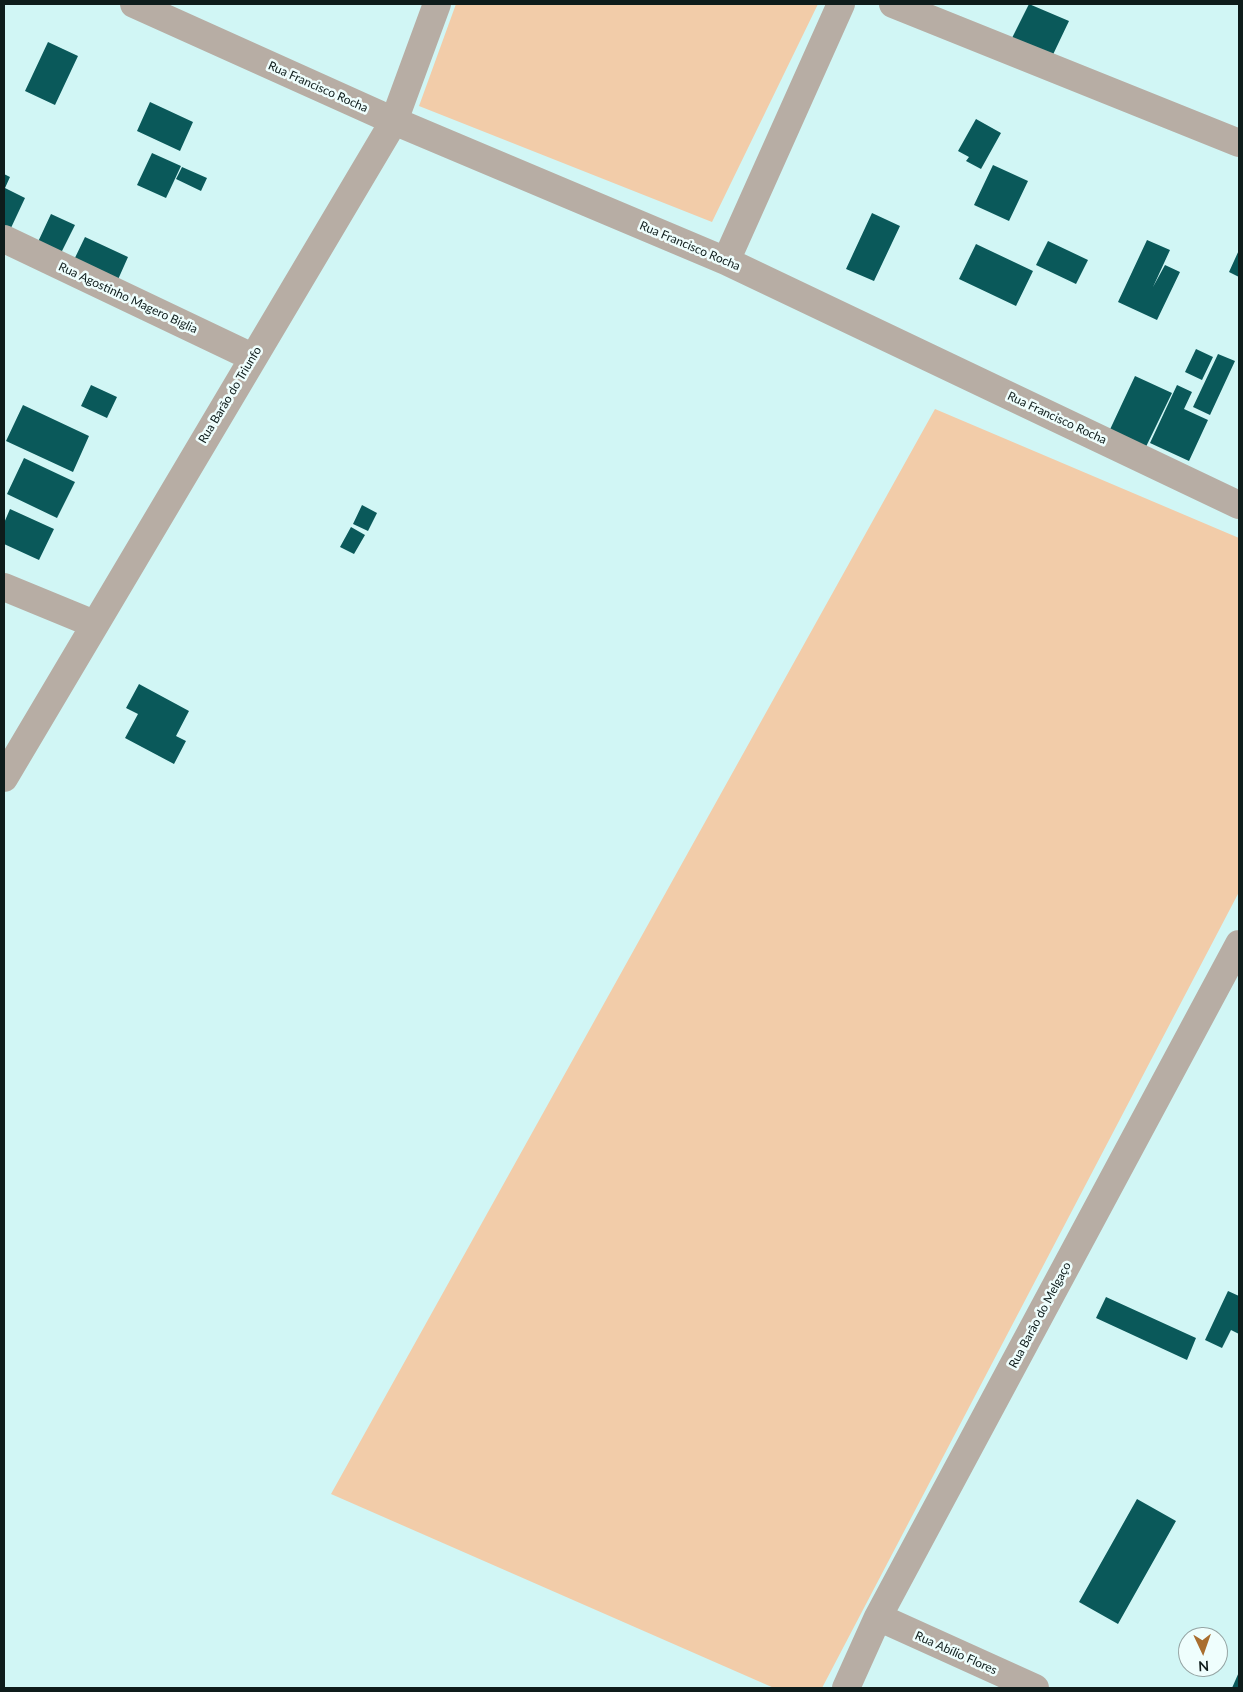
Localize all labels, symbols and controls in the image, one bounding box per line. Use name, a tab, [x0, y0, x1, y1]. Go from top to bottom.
street label: Rua Francisco Rocha	[266, 58, 370, 116]
street label: Rua Francisco Rocha	[638, 218, 742, 274]
street label: Rua Agostinho Magero Biglia	[56, 259, 200, 337]
street label: Rua Barão do Triunfo	[195, 344, 265, 446]
street label: Rua Francisco Rocha	[1005, 389, 1109, 447]
street label: Rua Barão do Melgaço	[1006, 1259, 1074, 1371]
north arrow	[1178, 1627, 1228, 1677]
street label: Rua Abílio Flores	[913, 1628, 999, 1678]
text: N	[1198, 1658, 1210, 1675]

